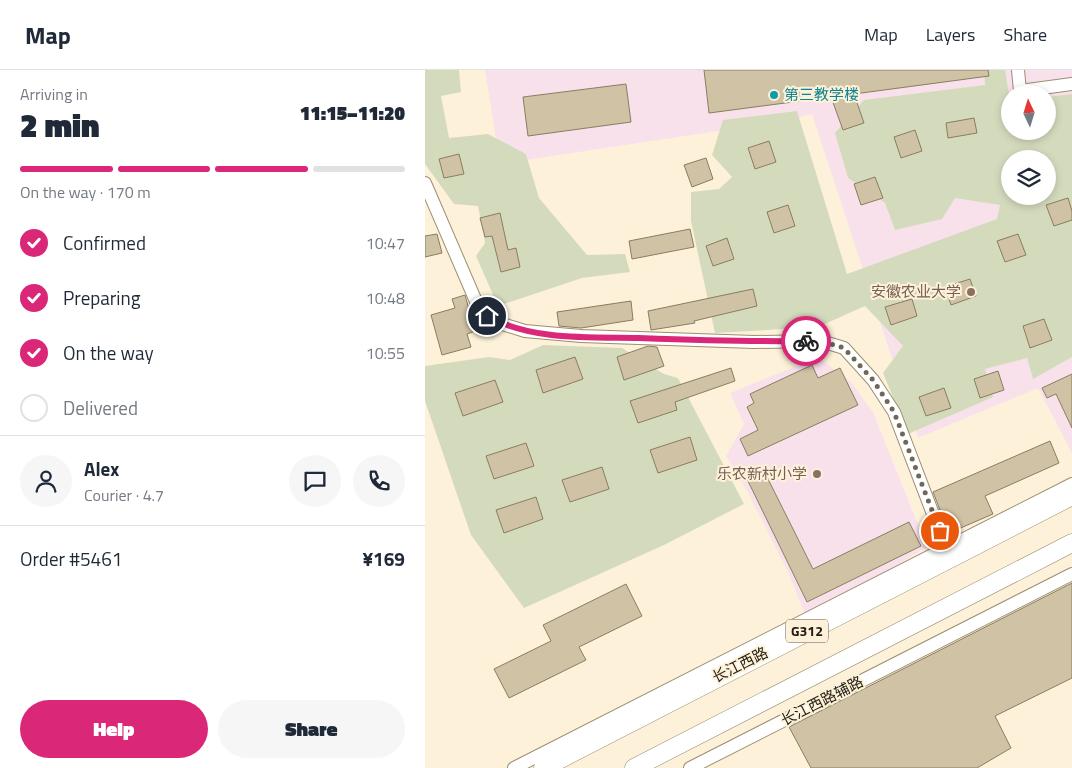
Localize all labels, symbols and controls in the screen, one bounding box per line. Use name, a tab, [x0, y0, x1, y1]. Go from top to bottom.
text: Map	[25, 17, 71, 53]
text: Map	[864, 21, 898, 48]
text: Layers	[926, 21, 975, 48]
text: Share	[1003, 21, 1047, 48]
text: Arriving in	[20, 82, 88, 106]
place label: 第三教学楼	[784, 83, 859, 106]
north arrow	[1001, 85, 1056, 140]
map controls	[1001, 85, 1056, 205]
marker: 第三教学楼	[768, 89, 780, 101]
text: 11:15–11:20	[300, 98, 405, 127]
text: 2 min	[20, 101, 100, 149]
button: layers	[1001, 150, 1056, 205]
text: On the way · 170 m	[20, 180, 151, 204]
text: Confirmed	[63, 228, 146, 257]
icon: check	[20, 229, 48, 257]
text: 10:47	[366, 231, 405, 255]
place label: 安徽农业大学	[871, 280, 961, 303]
text: Preparing	[63, 283, 140, 312]
icon: check	[20, 284, 48, 312]
text: 10:48	[366, 286, 405, 310]
marker: 安徽农业大学	[965, 286, 977, 298]
pin	[466, 295, 508, 337]
icon: home	[473, 302, 501, 330]
courier	[781, 316, 831, 366]
icon: bike	[792, 327, 820, 355]
text: On the way	[63, 338, 154, 367]
icon: check	[20, 339, 48, 367]
text: 10:55	[366, 341, 405, 365]
text: Delivered	[63, 393, 138, 422]
text: Alex	[84, 454, 119, 483]
button: person	[20, 455, 72, 507]
button: chat	[289, 455, 341, 507]
button: phone	[353, 455, 405, 507]
place label: 乐农新村小学	[717, 462, 807, 485]
marker: 乐农新村小学	[811, 468, 823, 480]
text: Courier · 4.7	[84, 483, 164, 507]
pin	[919, 510, 961, 552]
icon: bag	[926, 517, 954, 545]
text: Order #5461	[20, 544, 122, 573]
text: ¥169	[362, 544, 405, 573]
road number: G312	[786, 620, 828, 642]
street label: 长江西路	[708, 641, 772, 688]
street label: 长江西路辅路	[776, 670, 867, 731]
button: Help	[20, 700, 208, 758]
button: Share	[218, 700, 405, 758]

